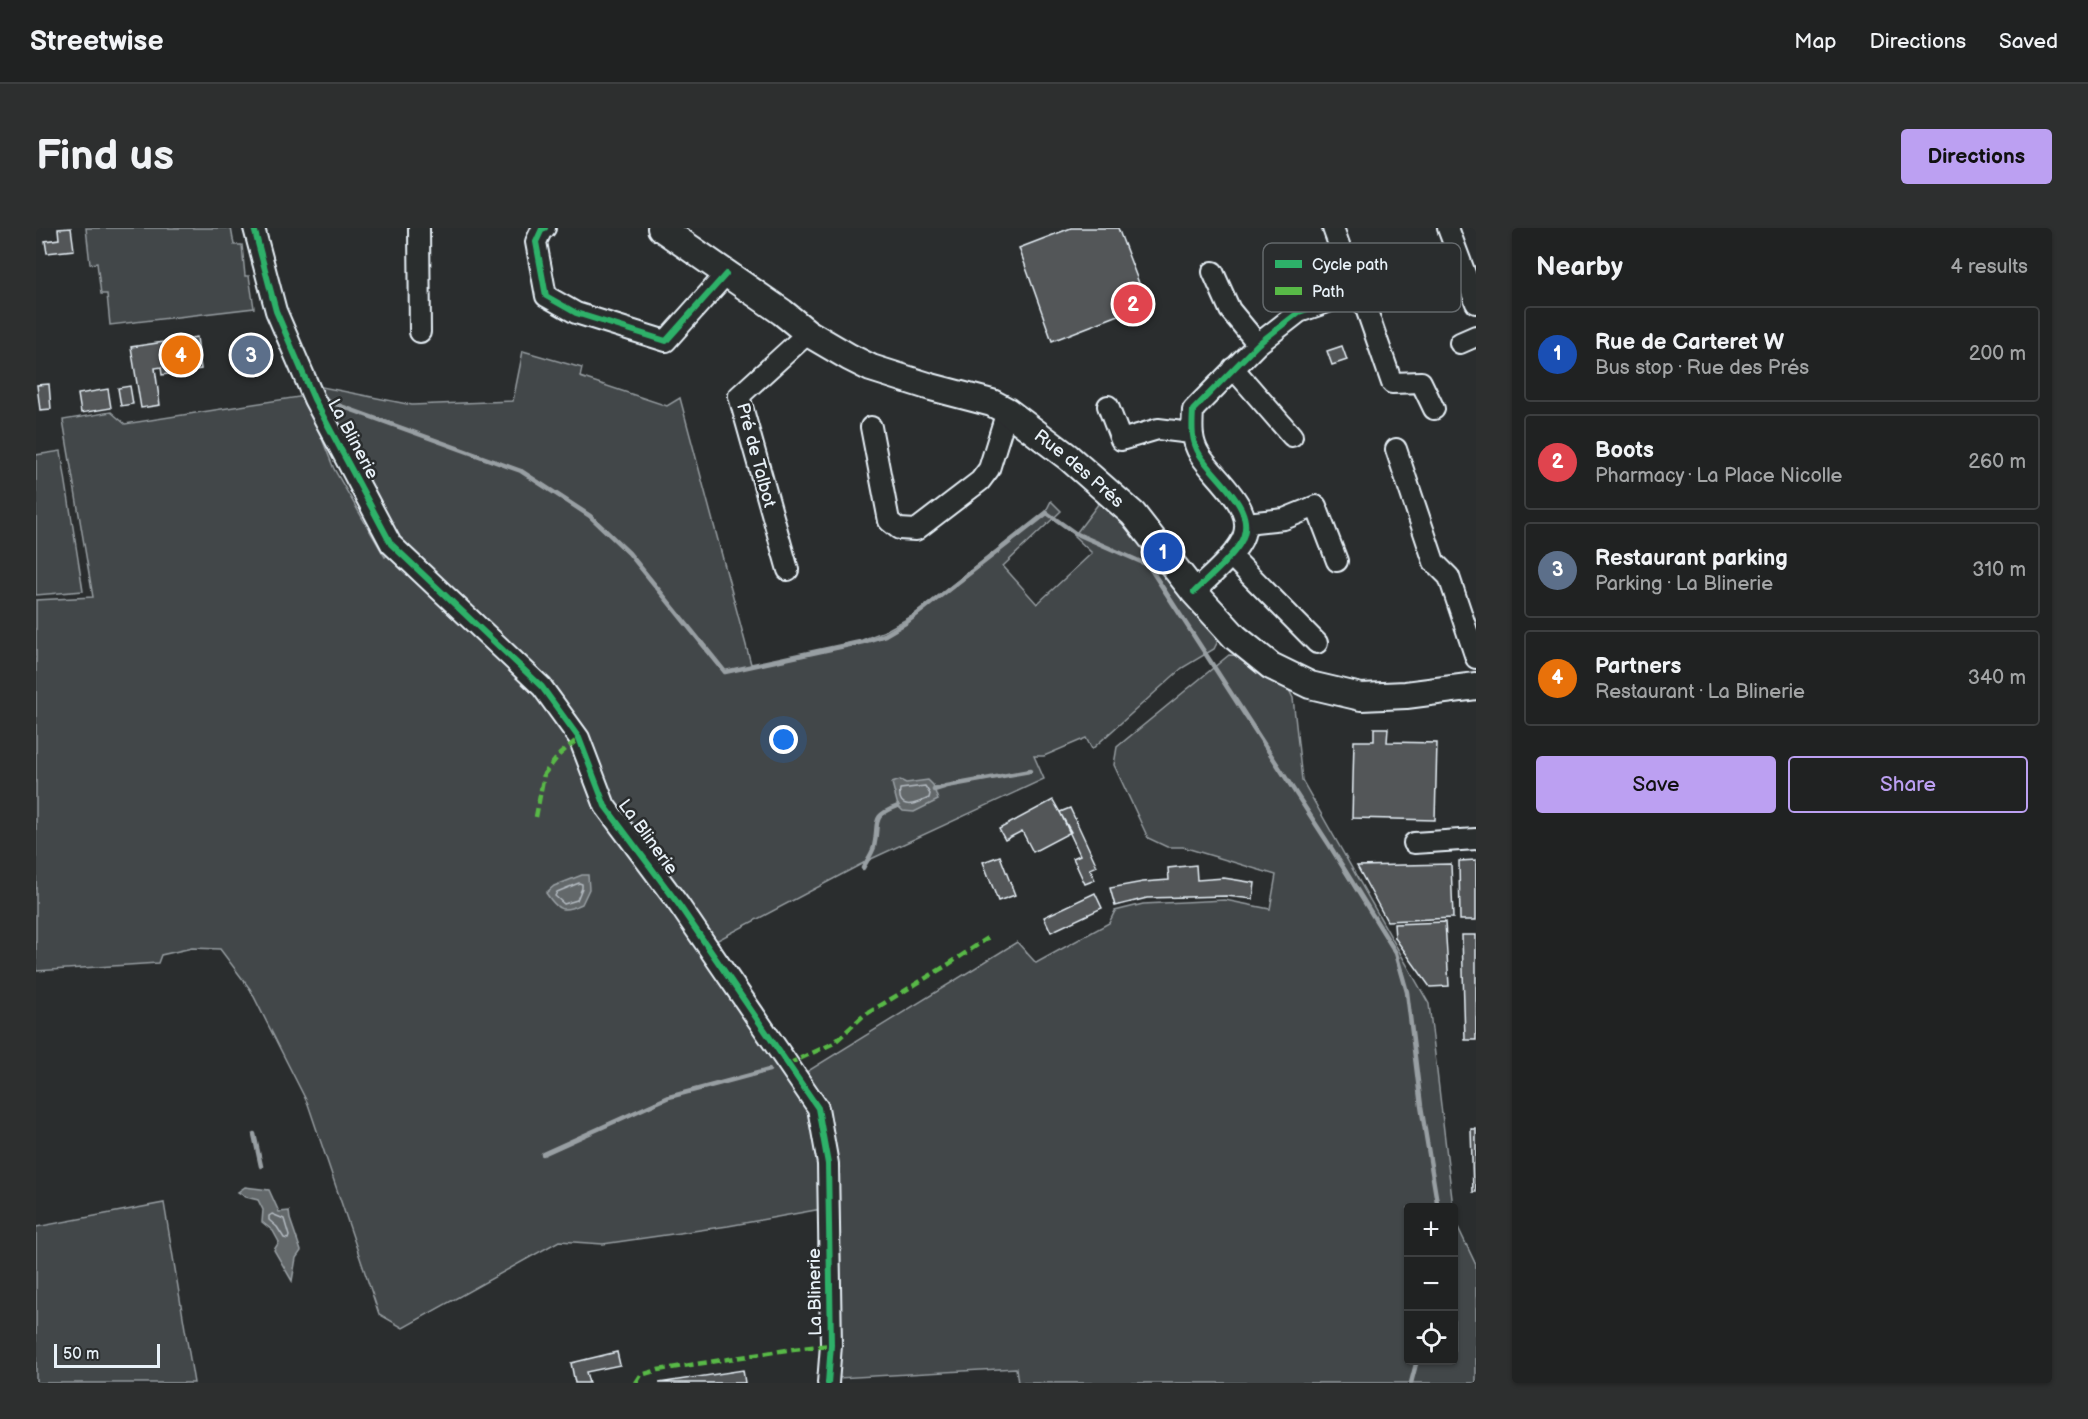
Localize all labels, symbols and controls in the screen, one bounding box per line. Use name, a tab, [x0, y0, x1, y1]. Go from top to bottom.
text: Streetwise	[30, 25, 163, 58]
text: Map	[1794, 29, 1837, 54]
text: Directions	[1870, 29, 1966, 54]
text: Saved	[1999, 29, 2058, 54]
button: Directions	[1901, 129, 2052, 184]
text: Find us	[36, 131, 174, 182]
legend	[1263, 243, 1461, 312]
text: Nearby	[1536, 252, 1623, 283]
text: 4 results	[1950, 255, 2028, 279]
text: Cycle path	[1312, 256, 1388, 275]
pin: 2	[1114, 282, 1152, 326]
text: Path	[1312, 283, 1344, 302]
text: Rue de Carteret W	[1595, 329, 1784, 356]
pin: 4	[162, 332, 200, 378]
pin: 3	[232, 332, 270, 378]
text: 1	[1553, 342, 1562, 366]
text: 200 m	[1969, 342, 2026, 366]
text: Bus stop · Rue des Prés	[1595, 356, 1809, 380]
street label: La Blinerie	[323, 395, 383, 483]
street label: Pré de Talbot	[732, 400, 780, 510]
street label: Rue des Prés	[1030, 425, 1128, 512]
text: Boots	[1595, 437, 1654, 464]
text: 2	[1552, 450, 1563, 474]
text: 260 m	[1968, 450, 2026, 474]
text: Pharmacy · La Place Nicolle	[1595, 464, 1842, 488]
pin: 1	[1144, 530, 1182, 574]
text: Restaurant parking	[1595, 545, 1788, 572]
text: 3	[1552, 558, 1563, 582]
text: 310 m	[1972, 558, 2026, 582]
text: Parking · La Blinerie	[1595, 572, 1773, 596]
text: Partners	[1595, 653, 1681, 680]
text: 4	[1552, 666, 1563, 690]
text: 340 m	[1968, 666, 2026, 690]
text: Restaurant · La Blinerie	[1595, 680, 1805, 704]
your location	[769, 725, 798, 754]
button: Save	[1536, 756, 1776, 813]
button: Share	[1788, 756, 2028, 813]
street label: La Blinerie	[614, 795, 682, 879]
map controls	[1404, 1203, 1458, 1365]
button: +	[1404, 1203, 1458, 1257]
street label: La Blinerie	[804, 1248, 826, 1336]
button: −	[1404, 1257, 1458, 1311]
button: locate	[1404, 1311, 1458, 1365]
scale bar	[54, 1341, 160, 1368]
text: 50 m	[63, 1345, 99, 1364]

